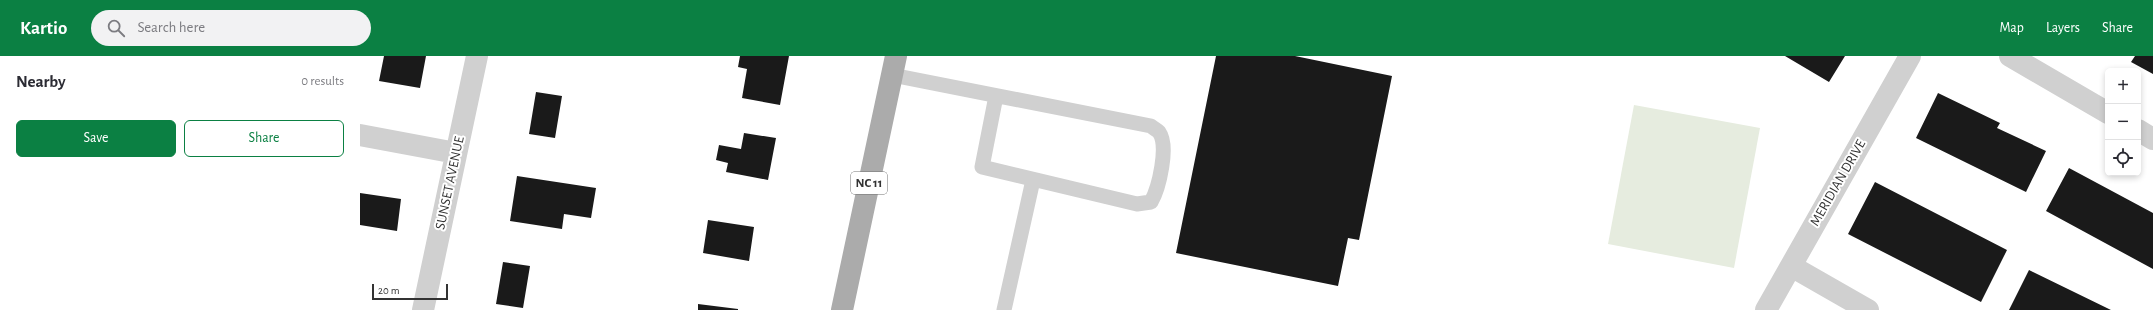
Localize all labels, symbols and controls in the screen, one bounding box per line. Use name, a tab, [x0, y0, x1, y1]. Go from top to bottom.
search box	[91, 10, 371, 46]
icon: search	[105, 17, 127, 39]
text: Kartio	[20, 19, 67, 38]
text: Search here	[137, 20, 205, 35]
text: Map	[1999, 21, 2024, 35]
text: Layers	[2046, 21, 2080, 35]
text: Share	[2102, 21, 2133, 35]
map controls	[2105, 68, 2141, 176]
button: +	[2105, 68, 2141, 104]
text: Nearby	[16, 73, 66, 90]
text: 0 results	[301, 75, 344, 88]
button: −	[2105, 104, 2141, 140]
button: Save	[16, 120, 176, 157]
button: Share	[184, 120, 344, 157]
street label: SUNSET AVENUE	[433, 135, 467, 231]
street label: MERIDIAN DRIVE	[1808, 137, 1868, 229]
button: locate	[2105, 140, 2141, 176]
road number: NC 11	[851, 172, 887, 194]
scale bar	[372, 282, 448, 301]
text: 20 m	[378, 285, 399, 296]

